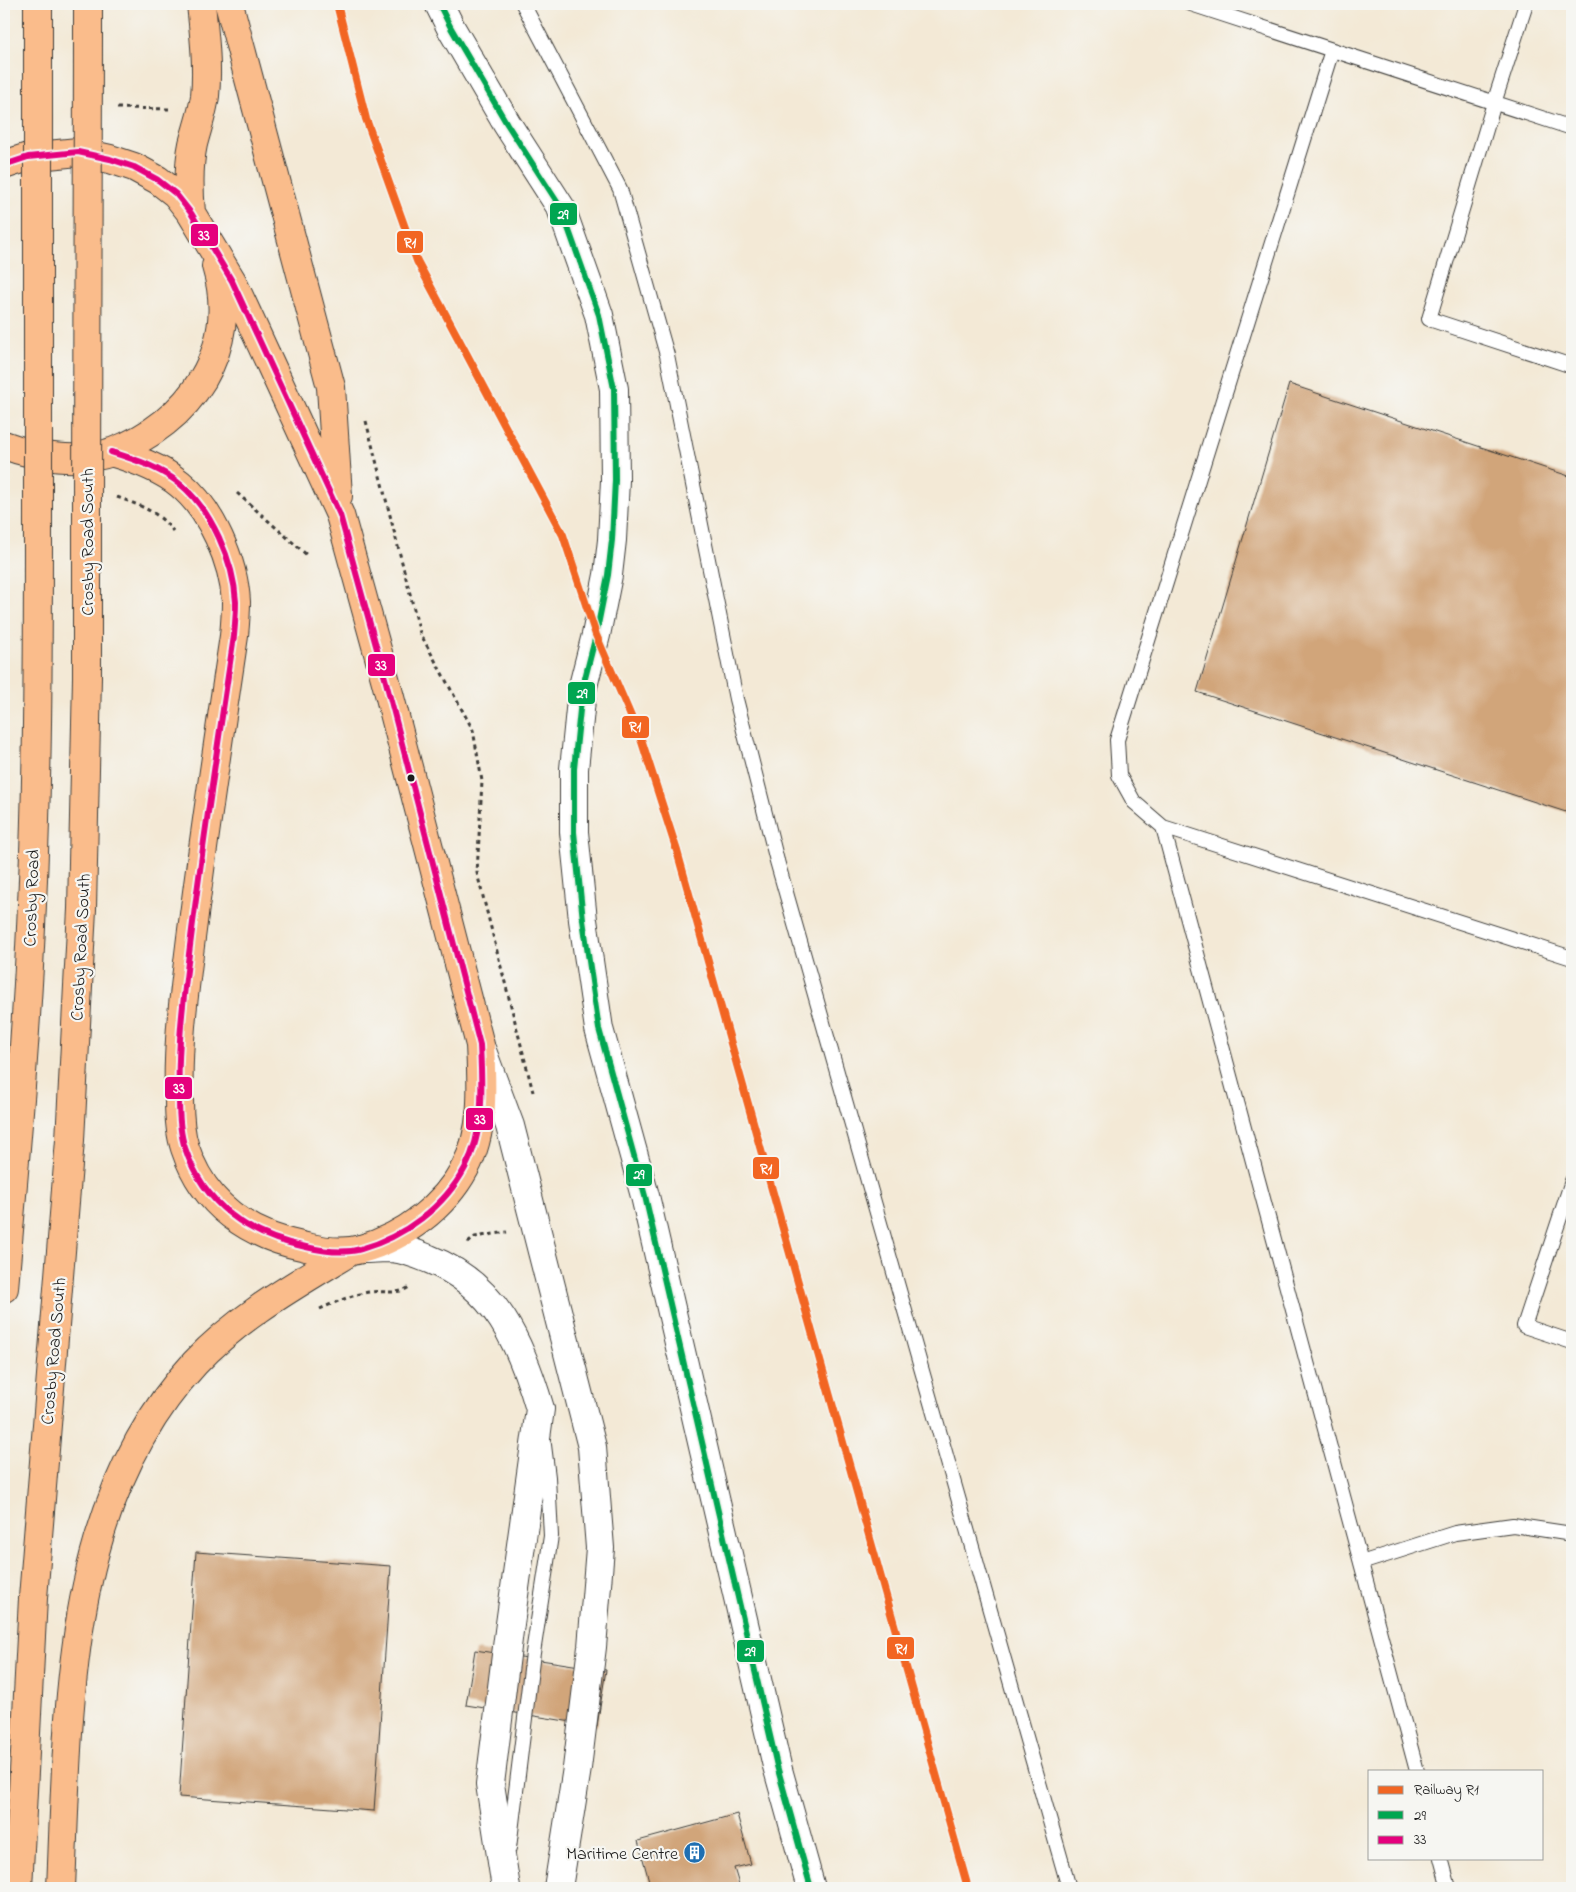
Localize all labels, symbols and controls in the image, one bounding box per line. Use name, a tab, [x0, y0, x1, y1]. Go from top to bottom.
line badge: 29	[549, 202, 578, 226]
text: 29	[556, 205, 569, 226]
line badge: 33	[190, 223, 219, 247]
text: 33	[197, 226, 210, 247]
line badge: R1	[396, 230, 424, 254]
text: R1	[403, 233, 417, 254]
street label: Crosby Road South	[76, 468, 102, 616]
line badge: 33	[367, 653, 396, 677]
text: 33	[374, 656, 387, 677]
line badge: 29	[567, 681, 596, 705]
text: 29	[575, 684, 588, 705]
line badge: R1	[621, 715, 650, 739]
text: R1	[628, 717, 642, 738]
unlabelled marker	[406, 773, 416, 783]
street label: Crosby Road	[18, 849, 48, 947]
street label: Crosby Road South	[65, 873, 99, 1021]
line badge: 33	[164, 1076, 193, 1100]
text: 33	[172, 1079, 185, 1100]
line badge: 33	[465, 1107, 494, 1131]
text: 33	[473, 1110, 486, 1131]
line badge: R1	[752, 1156, 780, 1180]
text: R1	[759, 1159, 773, 1180]
line badge: 29	[625, 1163, 653, 1187]
text: 29	[632, 1165, 645, 1186]
street label: Crosby Road South	[36, 1277, 74, 1426]
line badge: R1	[886, 1636, 915, 1660]
line badge: 29	[736, 1639, 765, 1663]
text: R1	[894, 1639, 908, 1660]
text: 29	[743, 1642, 756, 1663]
legend	[1368, 1770, 1544, 1860]
text: Railway R1	[1414, 1779, 1479, 1802]
text: 29	[1414, 1805, 1426, 1827]
text: 33	[1414, 1829, 1426, 1851]
building icon: Maritime Centre	[682, 1841, 706, 1865]
place label: Maritime Centre	[566, 1842, 679, 1868]

